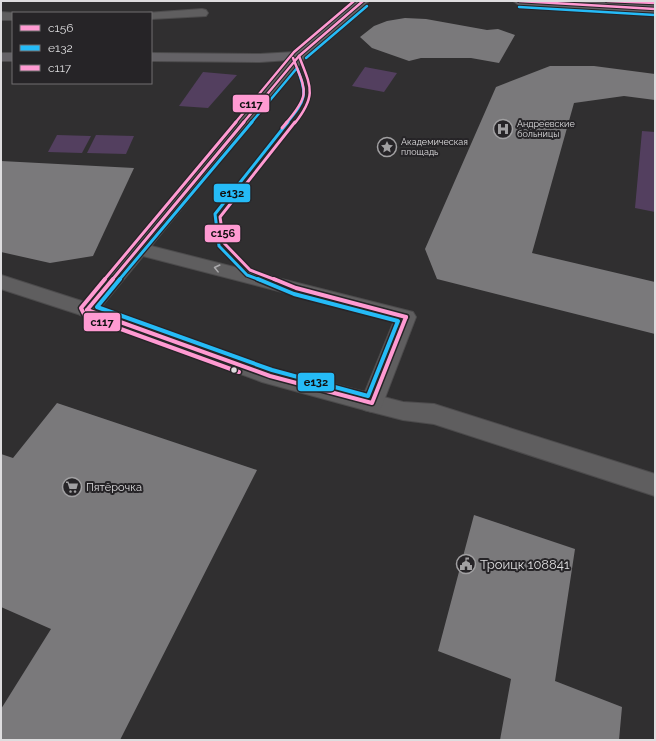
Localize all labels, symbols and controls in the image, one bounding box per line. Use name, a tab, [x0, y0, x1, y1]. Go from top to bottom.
legend	[12, 12, 152, 84]
text: с156	[48, 21, 74, 35]
text: е132	[48, 41, 73, 55]
text: с117	[48, 61, 72, 75]
line badge: с117	[232, 94, 270, 113]
text: с117	[239, 98, 263, 111]
hospital icon: Андреевские больницы	[492, 118, 514, 140]
place label: Андреевские больницы	[517, 119, 575, 139]
place icon: Академическая площадь	[376, 136, 398, 158]
place label: Академическая площадь	[401, 137, 468, 157]
line badge: е132	[213, 183, 251, 203]
text: е132	[220, 187, 244, 200]
line badge: с156	[204, 224, 241, 243]
text: с156	[211, 227, 236, 240]
one-way arrow	[214, 265, 220, 273]
line badge: с117	[83, 312, 121, 332]
text: с117	[90, 316, 114, 329]
unlabelled marker	[229, 365, 239, 375]
line badge: е132	[297, 372, 335, 392]
text: е132	[304, 376, 328, 389]
supermarket icon: Пятёрочка	[61, 476, 83, 498]
place label: Пятёрочка	[86, 481, 142, 494]
public building icon: Троицк 108841	[455, 553, 477, 575]
place label: Троицк 108841	[480, 557, 570, 572]

